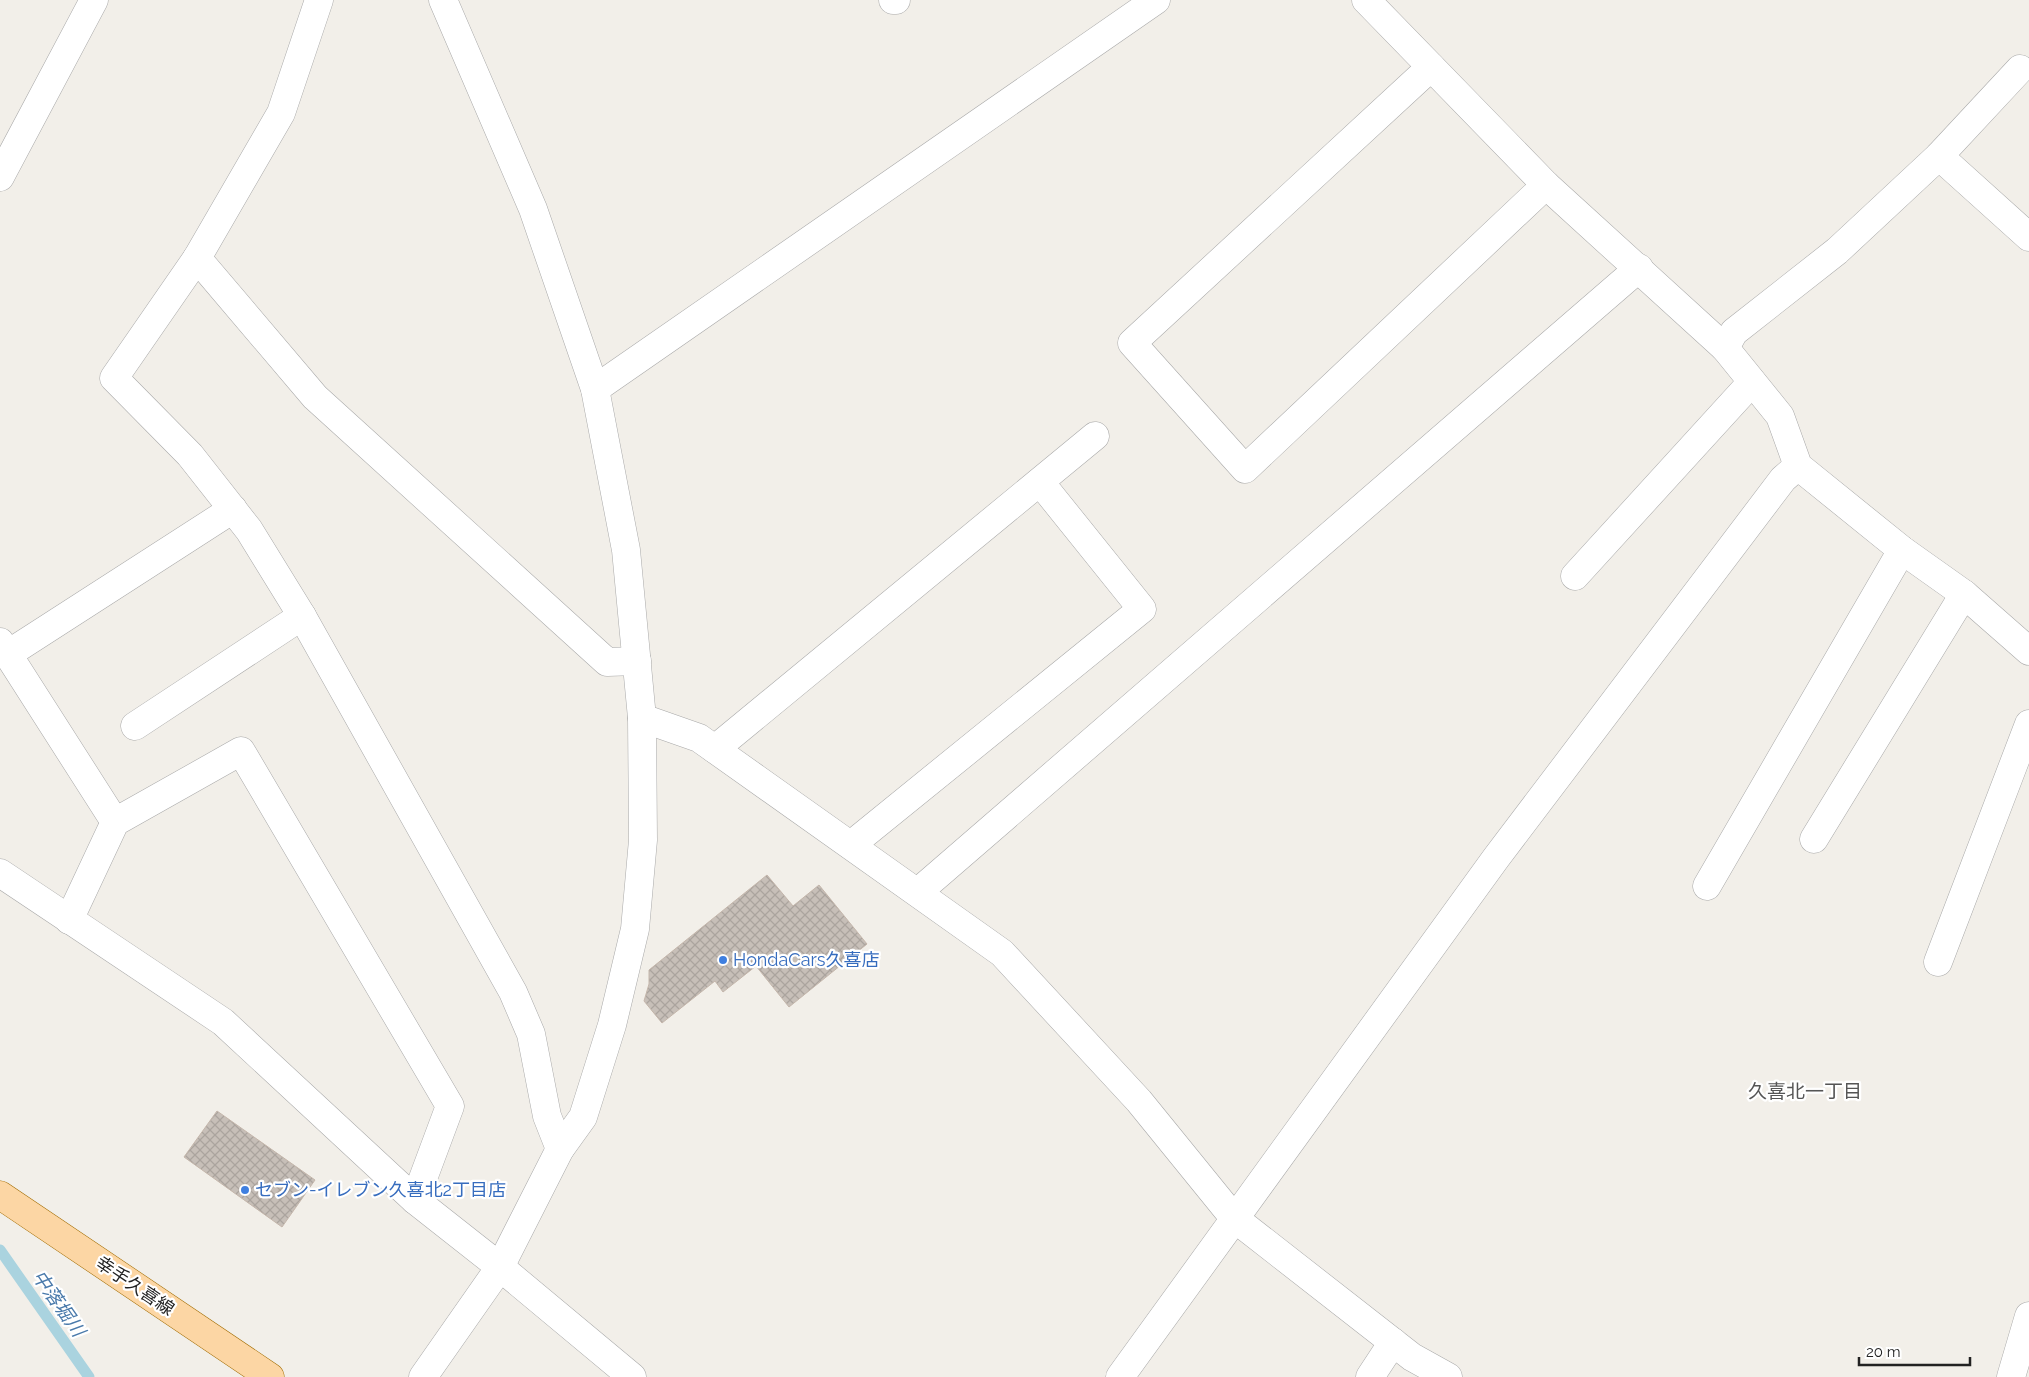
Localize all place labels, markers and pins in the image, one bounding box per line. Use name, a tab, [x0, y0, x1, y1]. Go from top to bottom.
place label: HondaCars久喜店	[733, 949, 880, 970]
marker: HondaCars久喜店	[717, 954, 729, 966]
place label: セブン-イレブン久喜北2丁目店	[255, 1179, 506, 1200]
marker: セブン-イレブン久喜北2丁目店	[239, 1184, 251, 1196]

